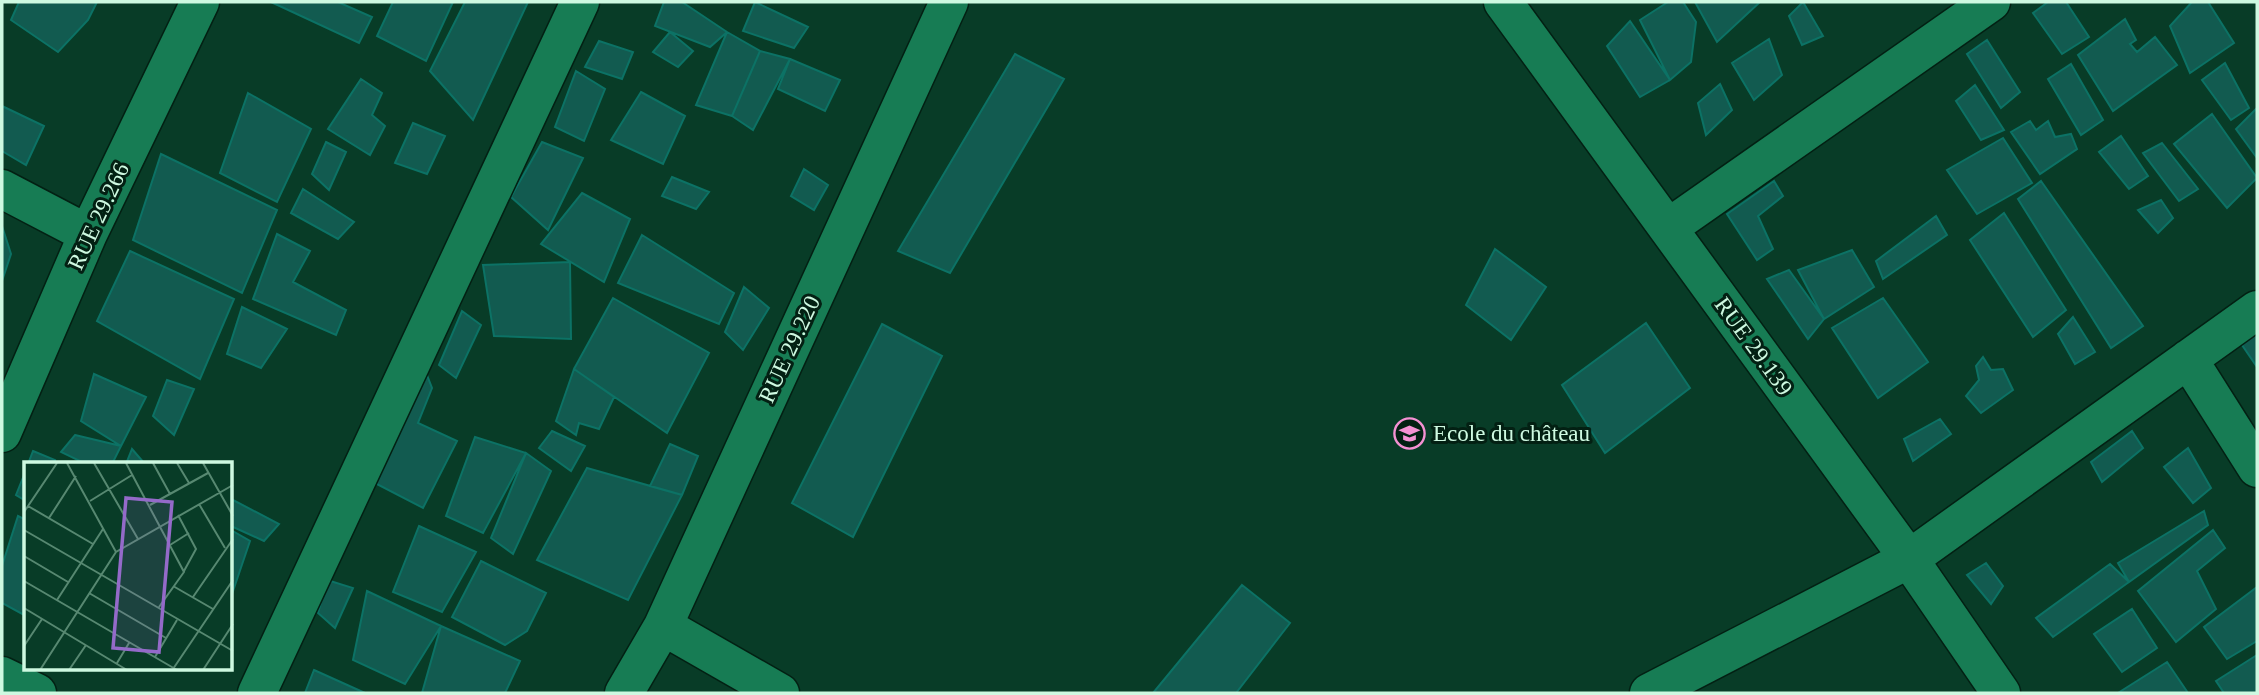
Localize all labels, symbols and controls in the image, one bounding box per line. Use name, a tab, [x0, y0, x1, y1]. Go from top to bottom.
street label: RUE 29.266	[63, 159, 134, 274]
street label: RUE 29.220	[754, 292, 825, 407]
street label: RUE 29.139	[1710, 292, 1798, 400]
school or university icon: Ecole du château	[1393, 416, 1427, 450]
place label: Ecole du château	[1433, 421, 1591, 446]
inset map	[24, 462, 233, 670]

